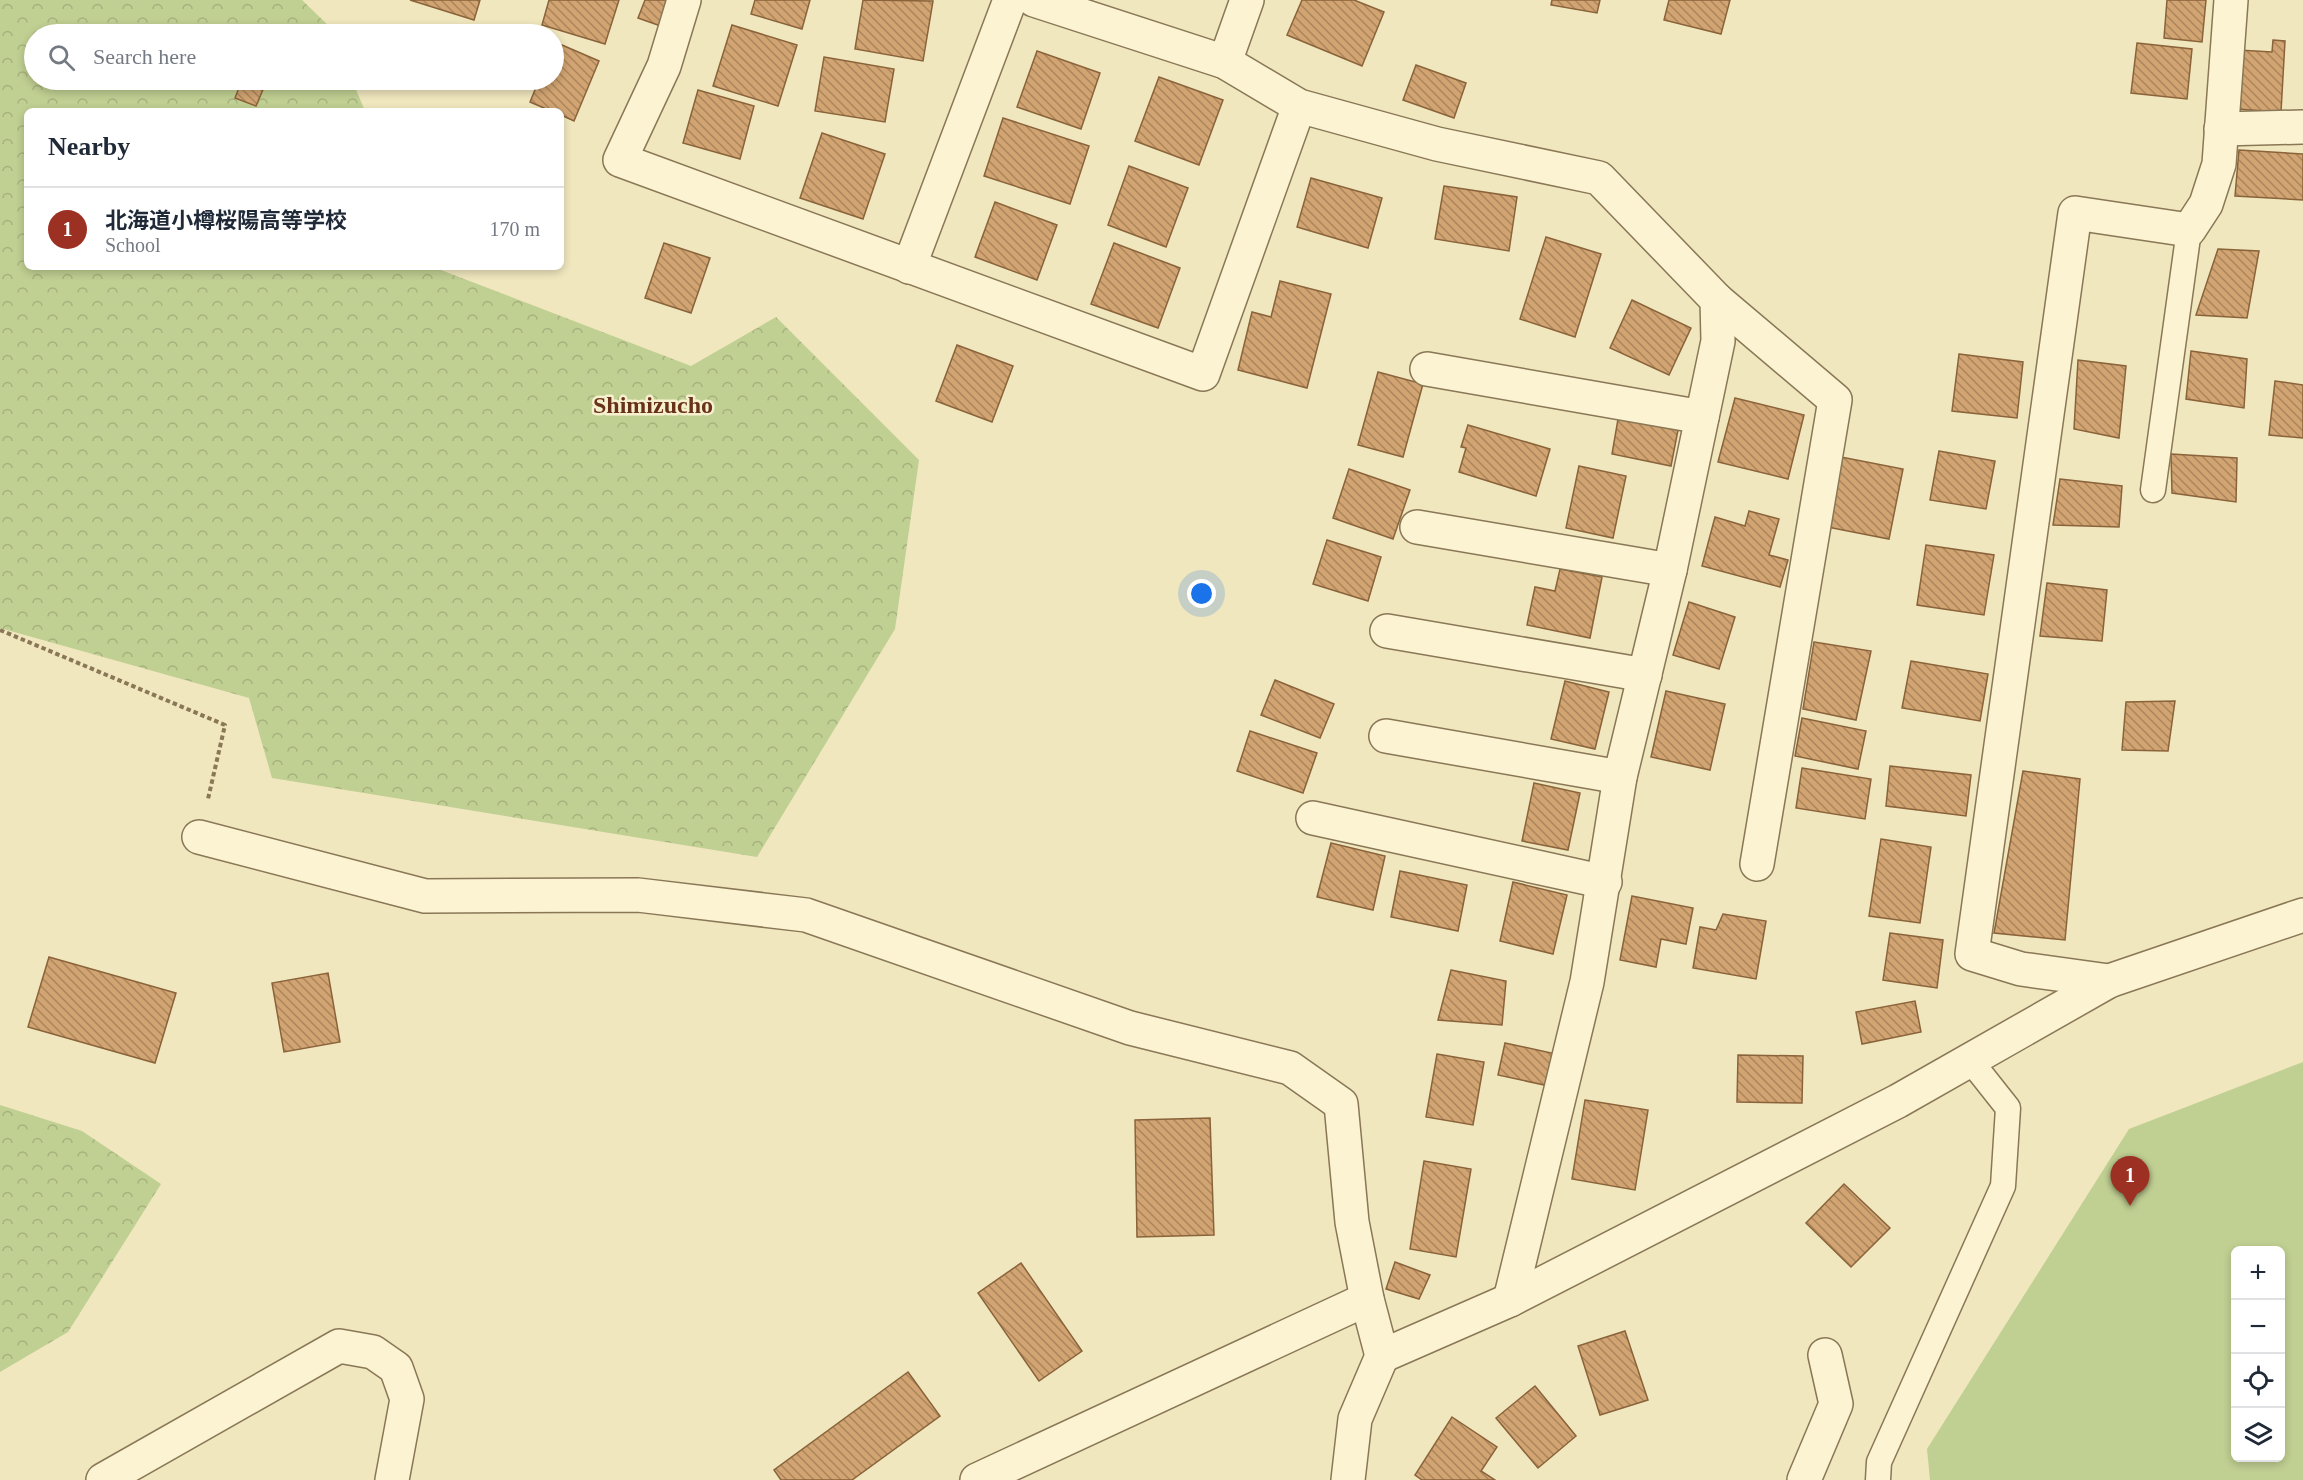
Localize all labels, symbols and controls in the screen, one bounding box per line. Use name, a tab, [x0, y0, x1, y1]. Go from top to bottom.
search box	[24, 24, 564, 90]
icon: search	[45, 41, 78, 74]
text: Search here	[93, 44, 196, 69]
text: Nearby	[48, 132, 130, 161]
text: 北海道小樽桜陽高等学校	[105, 208, 347, 233]
text: 1	[63, 218, 73, 240]
text: 170 m	[489, 218, 540, 240]
text: School	[105, 234, 161, 256]
district label: Shimizucho	[593, 392, 713, 418]
your location	[1187, 579, 1216, 608]
pin: 1	[2110, 1156, 2150, 1206]
map controls	[2231, 1246, 2285, 1462]
button: +	[2231, 1246, 2285, 1300]
button: −	[2231, 1300, 2285, 1354]
button: locate	[2231, 1354, 2285, 1408]
button: layers	[2231, 1408, 2285, 1462]

